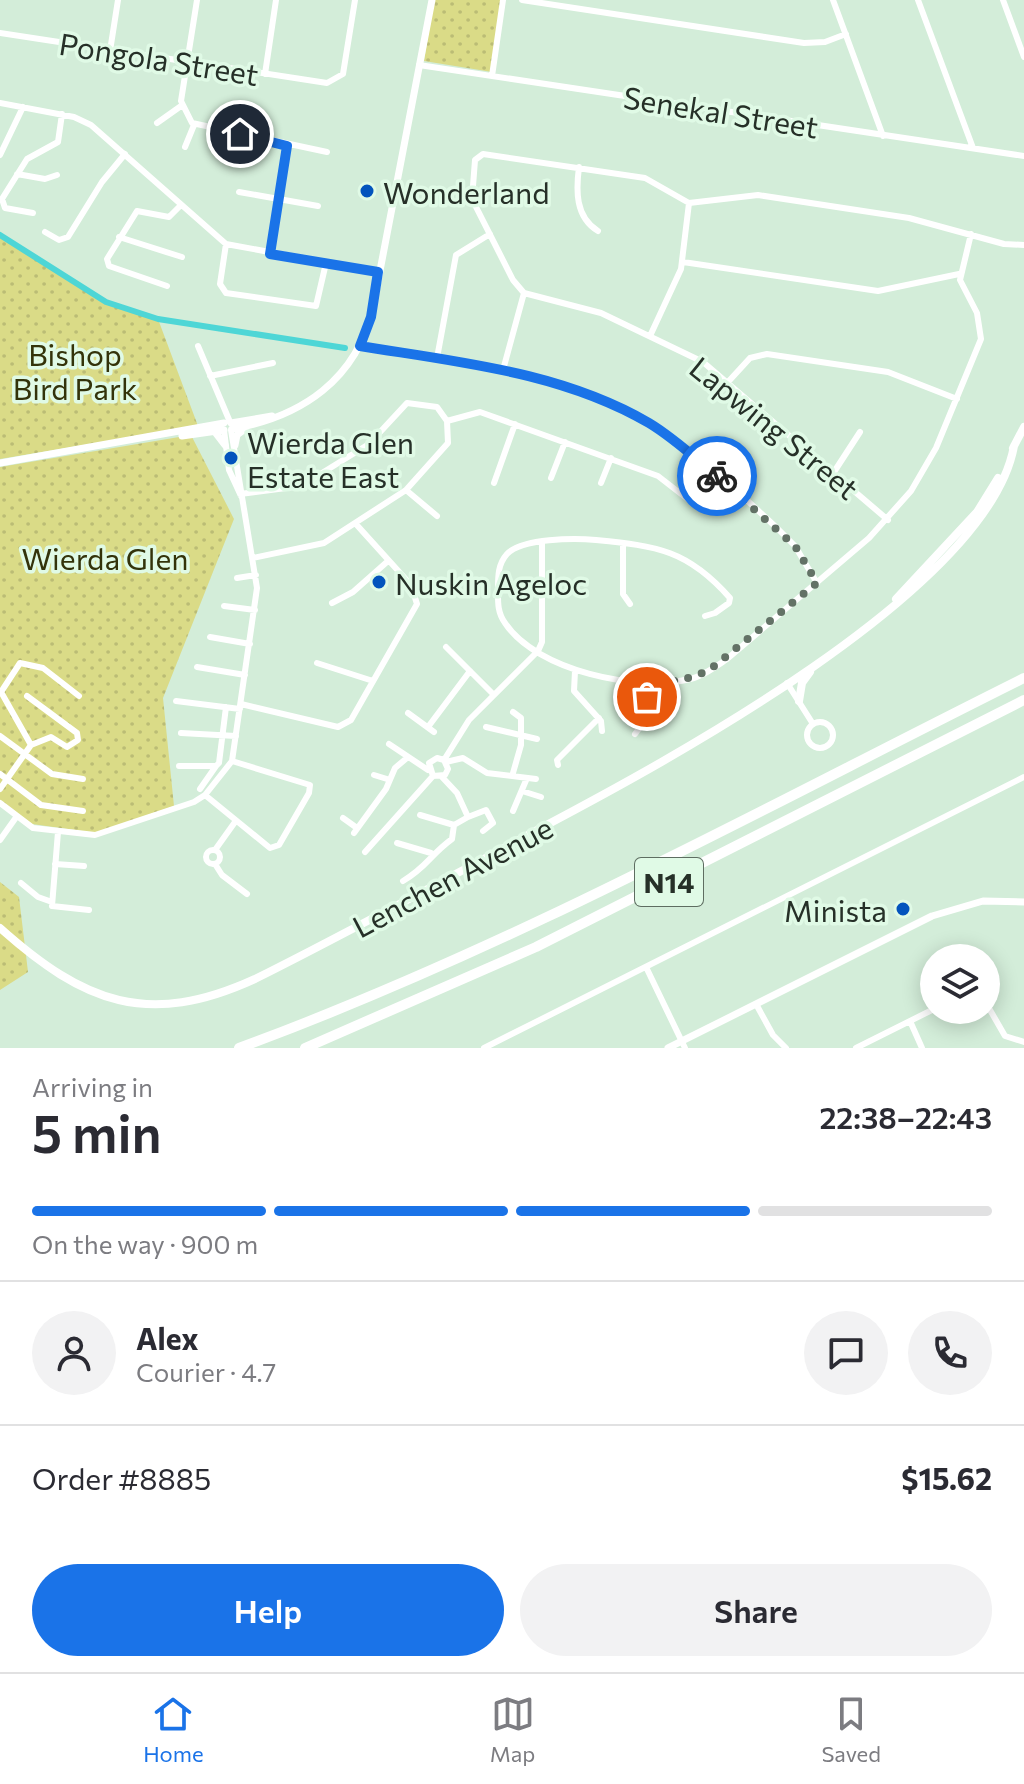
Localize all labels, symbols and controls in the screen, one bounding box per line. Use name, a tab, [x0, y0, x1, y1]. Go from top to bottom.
street label: Pongola Street	[57, 24, 261, 92]
street label: Senekal Street	[621, 77, 821, 145]
pin	[206, 100, 274, 168]
icon: home	[218, 112, 262, 156]
place label: Wonderland	[383, 173, 550, 210]
marker: Wonderland	[358, 182, 376, 200]
park label: Bishop Bird Park	[13, 335, 137, 406]
street label: Lapwing Street	[683, 348, 867, 506]
place label: Wierda Glen Estate East	[247, 423, 414, 494]
courier	[677, 436, 757, 516]
marker: Wierda Glen Estate East	[222, 449, 240, 467]
icon: bike	[695, 454, 739, 498]
park label: Wierda Glen	[22, 539, 189, 576]
place label: Nuskin Ageloc	[395, 564, 587, 601]
marker: Nuskin Ageloc	[370, 573, 388, 591]
pin	[613, 663, 681, 731]
icon: bag	[625, 675, 669, 719]
street label: Lenchen Avenue	[346, 808, 558, 944]
road number: N14	[635, 858, 703, 906]
place label: Minista	[784, 891, 887, 928]
marker: Minista	[894, 900, 912, 918]
map controls	[920, 944, 1000, 1024]
button: layers	[920, 944, 1000, 1024]
text: Arriving in	[32, 1071, 153, 1102]
text: 22:38–22:43	[819, 1098, 992, 1135]
text: 5 min	[32, 1100, 162, 1164]
text: On the way · 900 m	[32, 1228, 258, 1259]
button: person	[32, 1311, 116, 1395]
button: chat	[804, 1311, 888, 1395]
button: phone	[908, 1311, 992, 1395]
text: Alex	[136, 1319, 199, 1356]
text: Courier · 4.7	[136, 1356, 276, 1387]
text: Order #8885	[32, 1459, 211, 1496]
text: $15.62	[901, 1459, 992, 1496]
button: Help	[32, 1564, 504, 1656]
button: Share	[520, 1564, 992, 1656]
tab: Home	[143, 1692, 204, 1767]
tab: Map	[490, 1692, 535, 1767]
tab: Saved	[821, 1692, 881, 1767]

